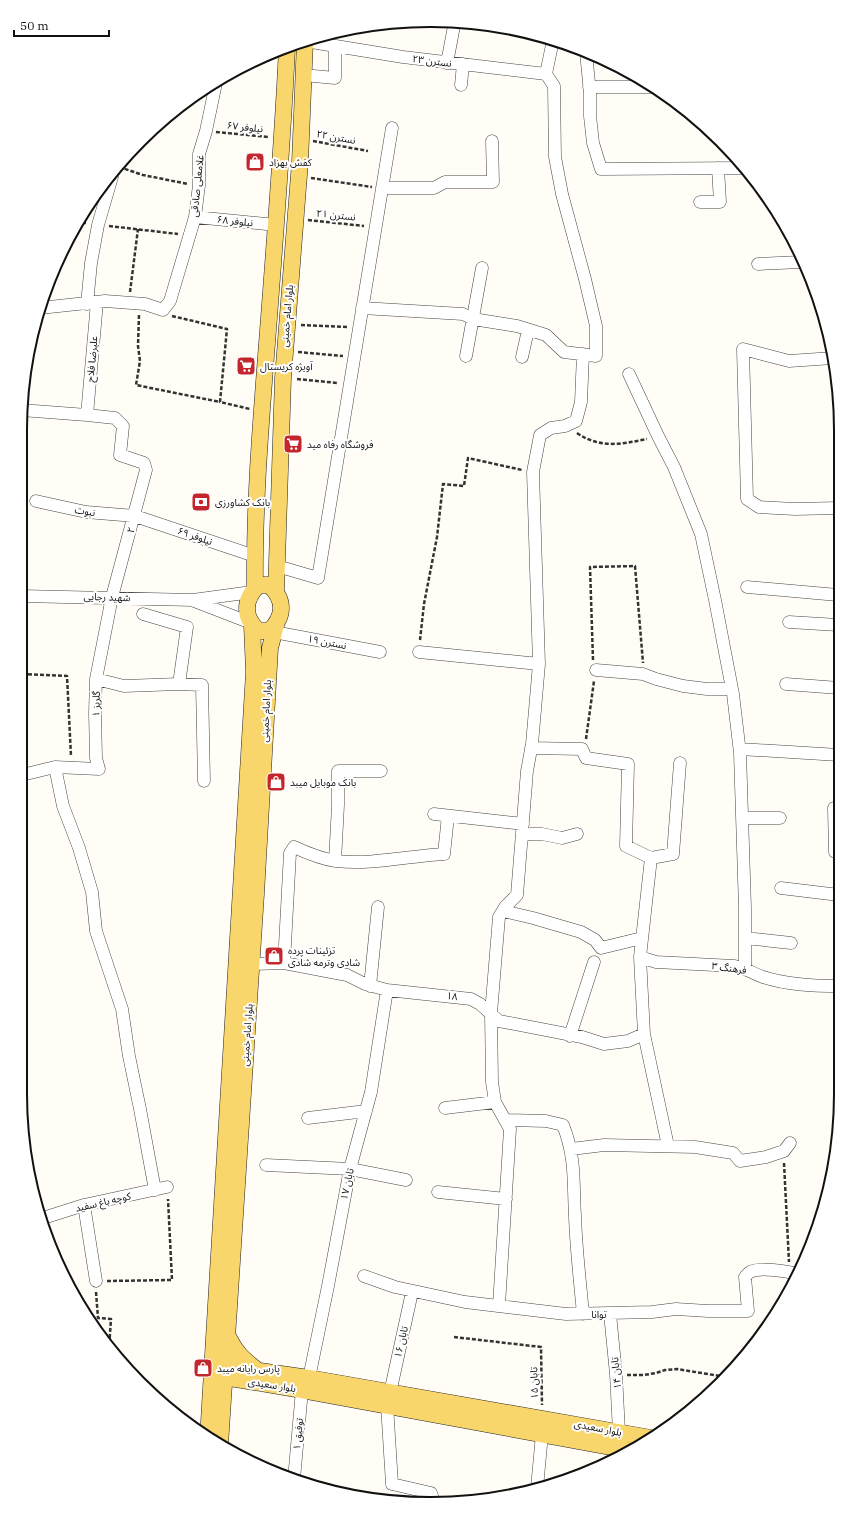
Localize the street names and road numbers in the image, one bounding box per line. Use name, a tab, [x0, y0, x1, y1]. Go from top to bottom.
street label: نسترن ۲۳	[412, 52, 453, 70]
street label: نیلوفر ۶۷	[226, 119, 264, 135]
street label: نسترن ۲۲	[315, 127, 357, 147]
street label: غلامعلی صادقی	[187, 154, 207, 218]
street label: نسترن ۲۱	[316, 206, 357, 224]
street label: نیلوفر ۶۸	[216, 213, 254, 229]
street label: بلوار امام خمینی	[278, 284, 298, 348]
street label: علیرضا فلاح	[83, 335, 101, 383]
street label: نبوت	[74, 503, 97, 519]
street label: نیلوفر ۶۹	[176, 524, 215, 548]
street label: ۲	[124, 525, 138, 535]
street label: شهید رجایی	[83, 590, 131, 604]
street label: نسترن ۱۹	[306, 632, 348, 652]
street label: بلوار امام خمینی	[258, 679, 276, 743]
street label: گلریز ۱	[89, 690, 103, 717]
street label: فرهنگ ۳	[711, 959, 748, 977]
street label: ۱۸	[446, 989, 459, 1003]
street label: بلوار امام خمینی	[238, 1003, 258, 1067]
street label: تابان ۱۷	[337, 1167, 357, 1201]
street label: کوچه باغ سفید	[74, 1189, 133, 1216]
street label: توانا	[591, 1308, 607, 1321]
street label: تابان ۱۶	[391, 1325, 411, 1359]
street label: تابان ۱۴	[608, 1356, 624, 1390]
street label: تابان ۱۵	[527, 1367, 541, 1399]
street label: بلوار سعیدی	[247, 1375, 297, 1395]
street label: توفیق ۱	[290, 1417, 306, 1451]
street label: بلوار سعیدی	[573, 1417, 623, 1439]

